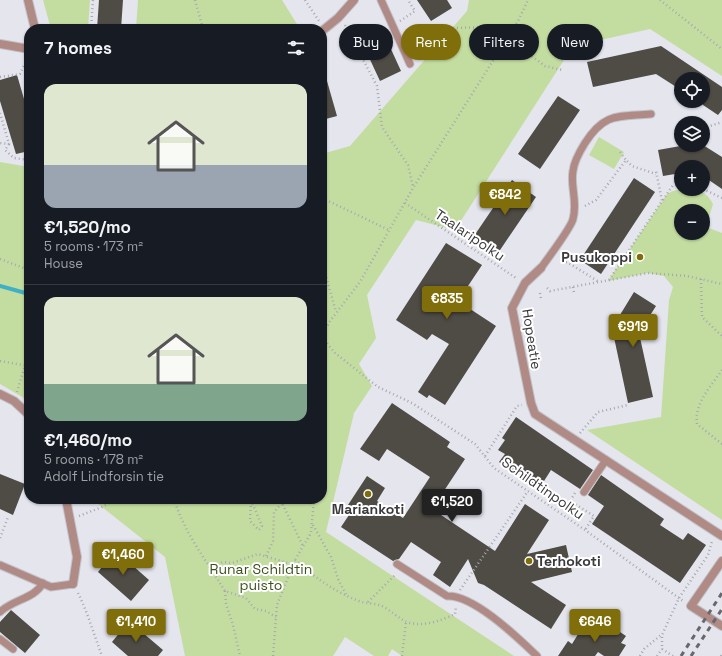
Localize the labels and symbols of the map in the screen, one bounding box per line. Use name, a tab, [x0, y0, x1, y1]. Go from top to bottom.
pin: €842	[481, 182, 529, 216]
street label: Taalaripolku	[432, 205, 508, 265]
place label: Pusukoppi	[561, 248, 632, 266]
marker: Pusukoppi	[635, 252, 645, 262]
pin: €835	[423, 286, 471, 320]
street label: Hopeatie	[518, 308, 546, 370]
pin: €919	[609, 314, 657, 348]
street label: Schildtinpolku	[498, 453, 588, 523]
marker: Mariankoti	[363, 489, 373, 499]
pin: €1,520	[419, 489, 485, 523]
place label: Mariankoti	[332, 500, 404, 518]
pin: €1,460	[90, 542, 156, 576]
place label: Terhokoti	[537, 552, 601, 570]
marker: Terhokoti	[524, 556, 534, 566]
park label: Runar Schildtin puisto	[210, 560, 312, 594]
pin: €1,410	[103, 609, 169, 643]
pin: €646	[571, 609, 619, 643]

